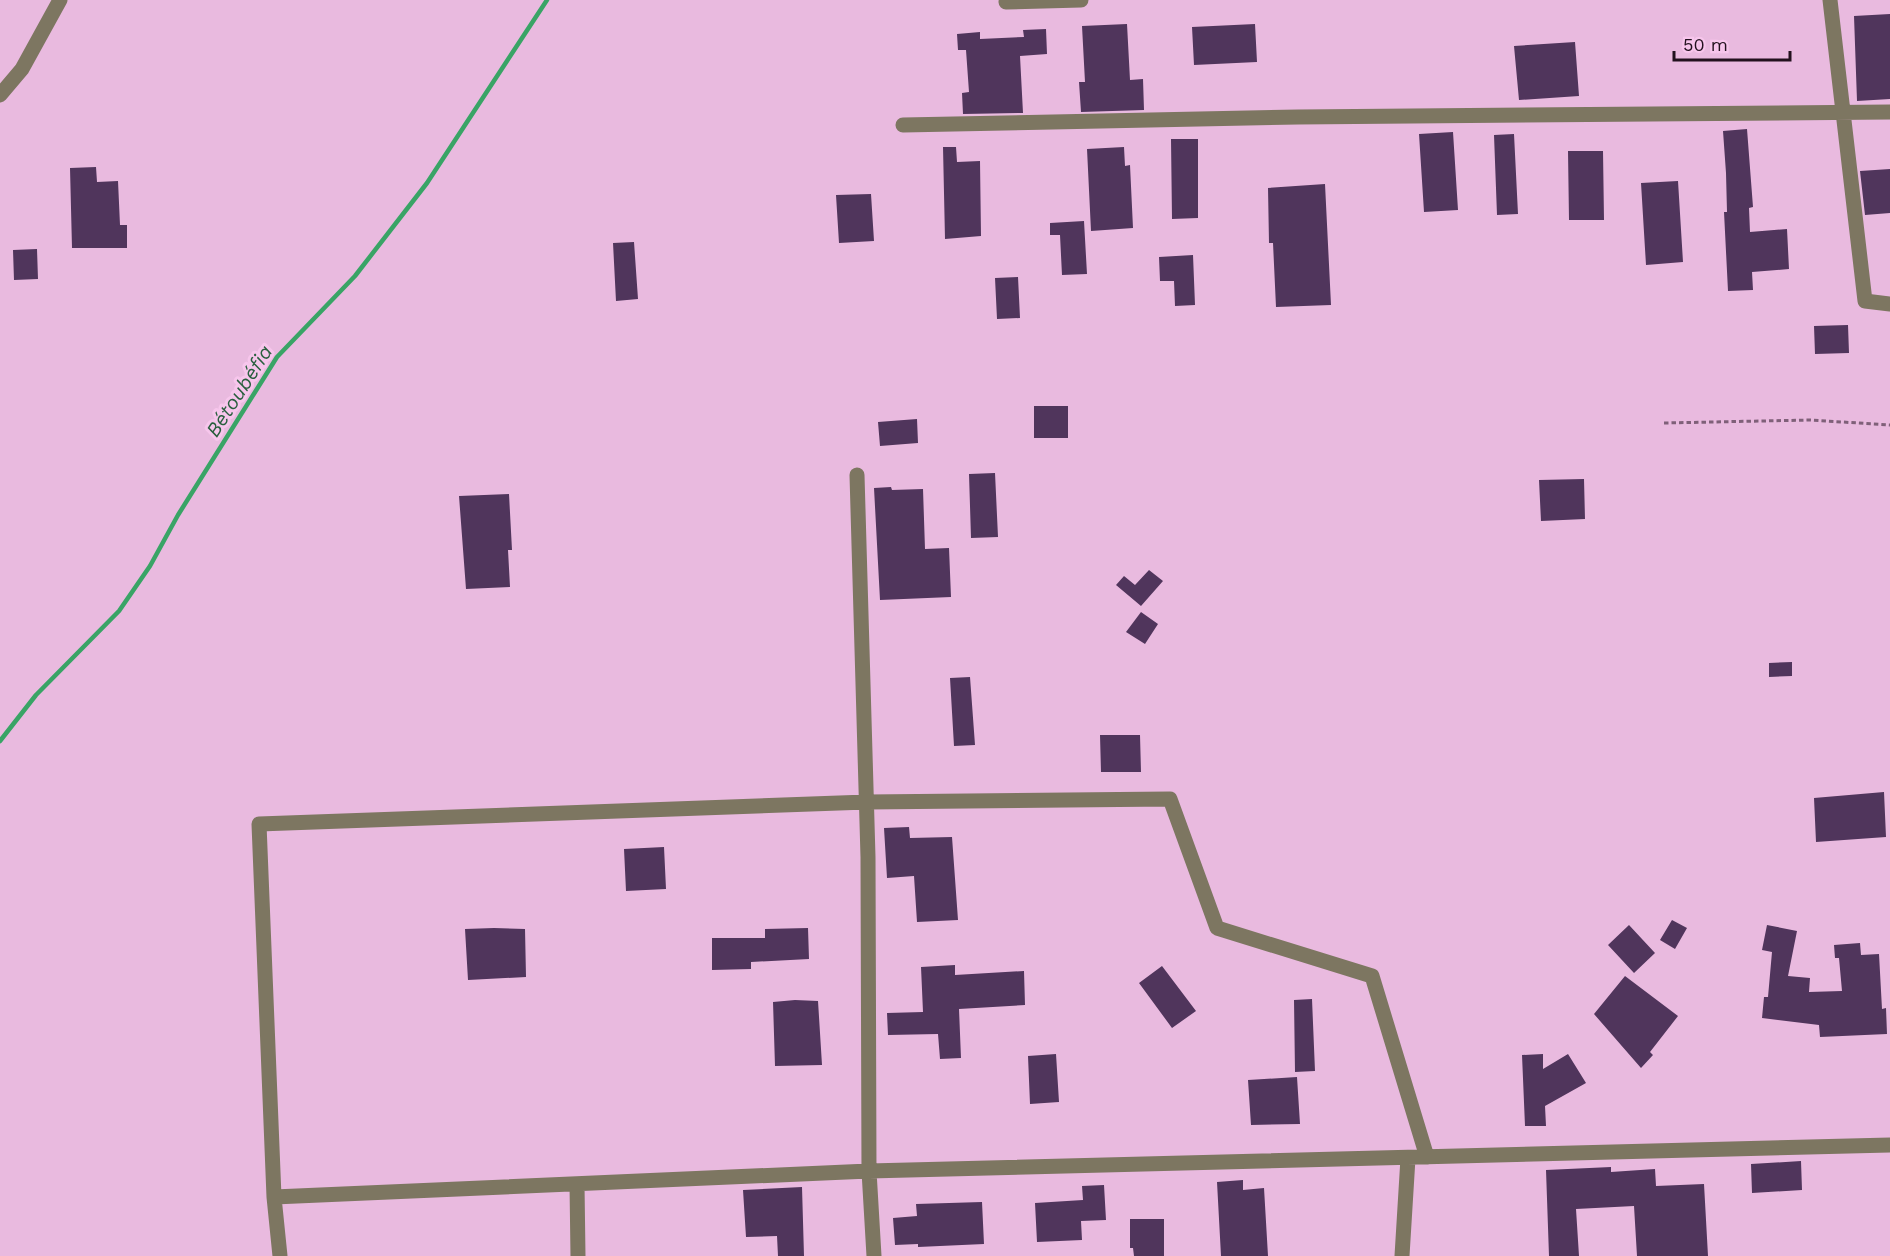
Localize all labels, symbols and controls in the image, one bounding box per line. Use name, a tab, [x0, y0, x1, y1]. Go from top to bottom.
scale bar	[1674, 24, 1790, 62]
text: 50 m	[1683, 34, 1728, 55]
water label: Bétoubéfia	[201, 341, 277, 441]

